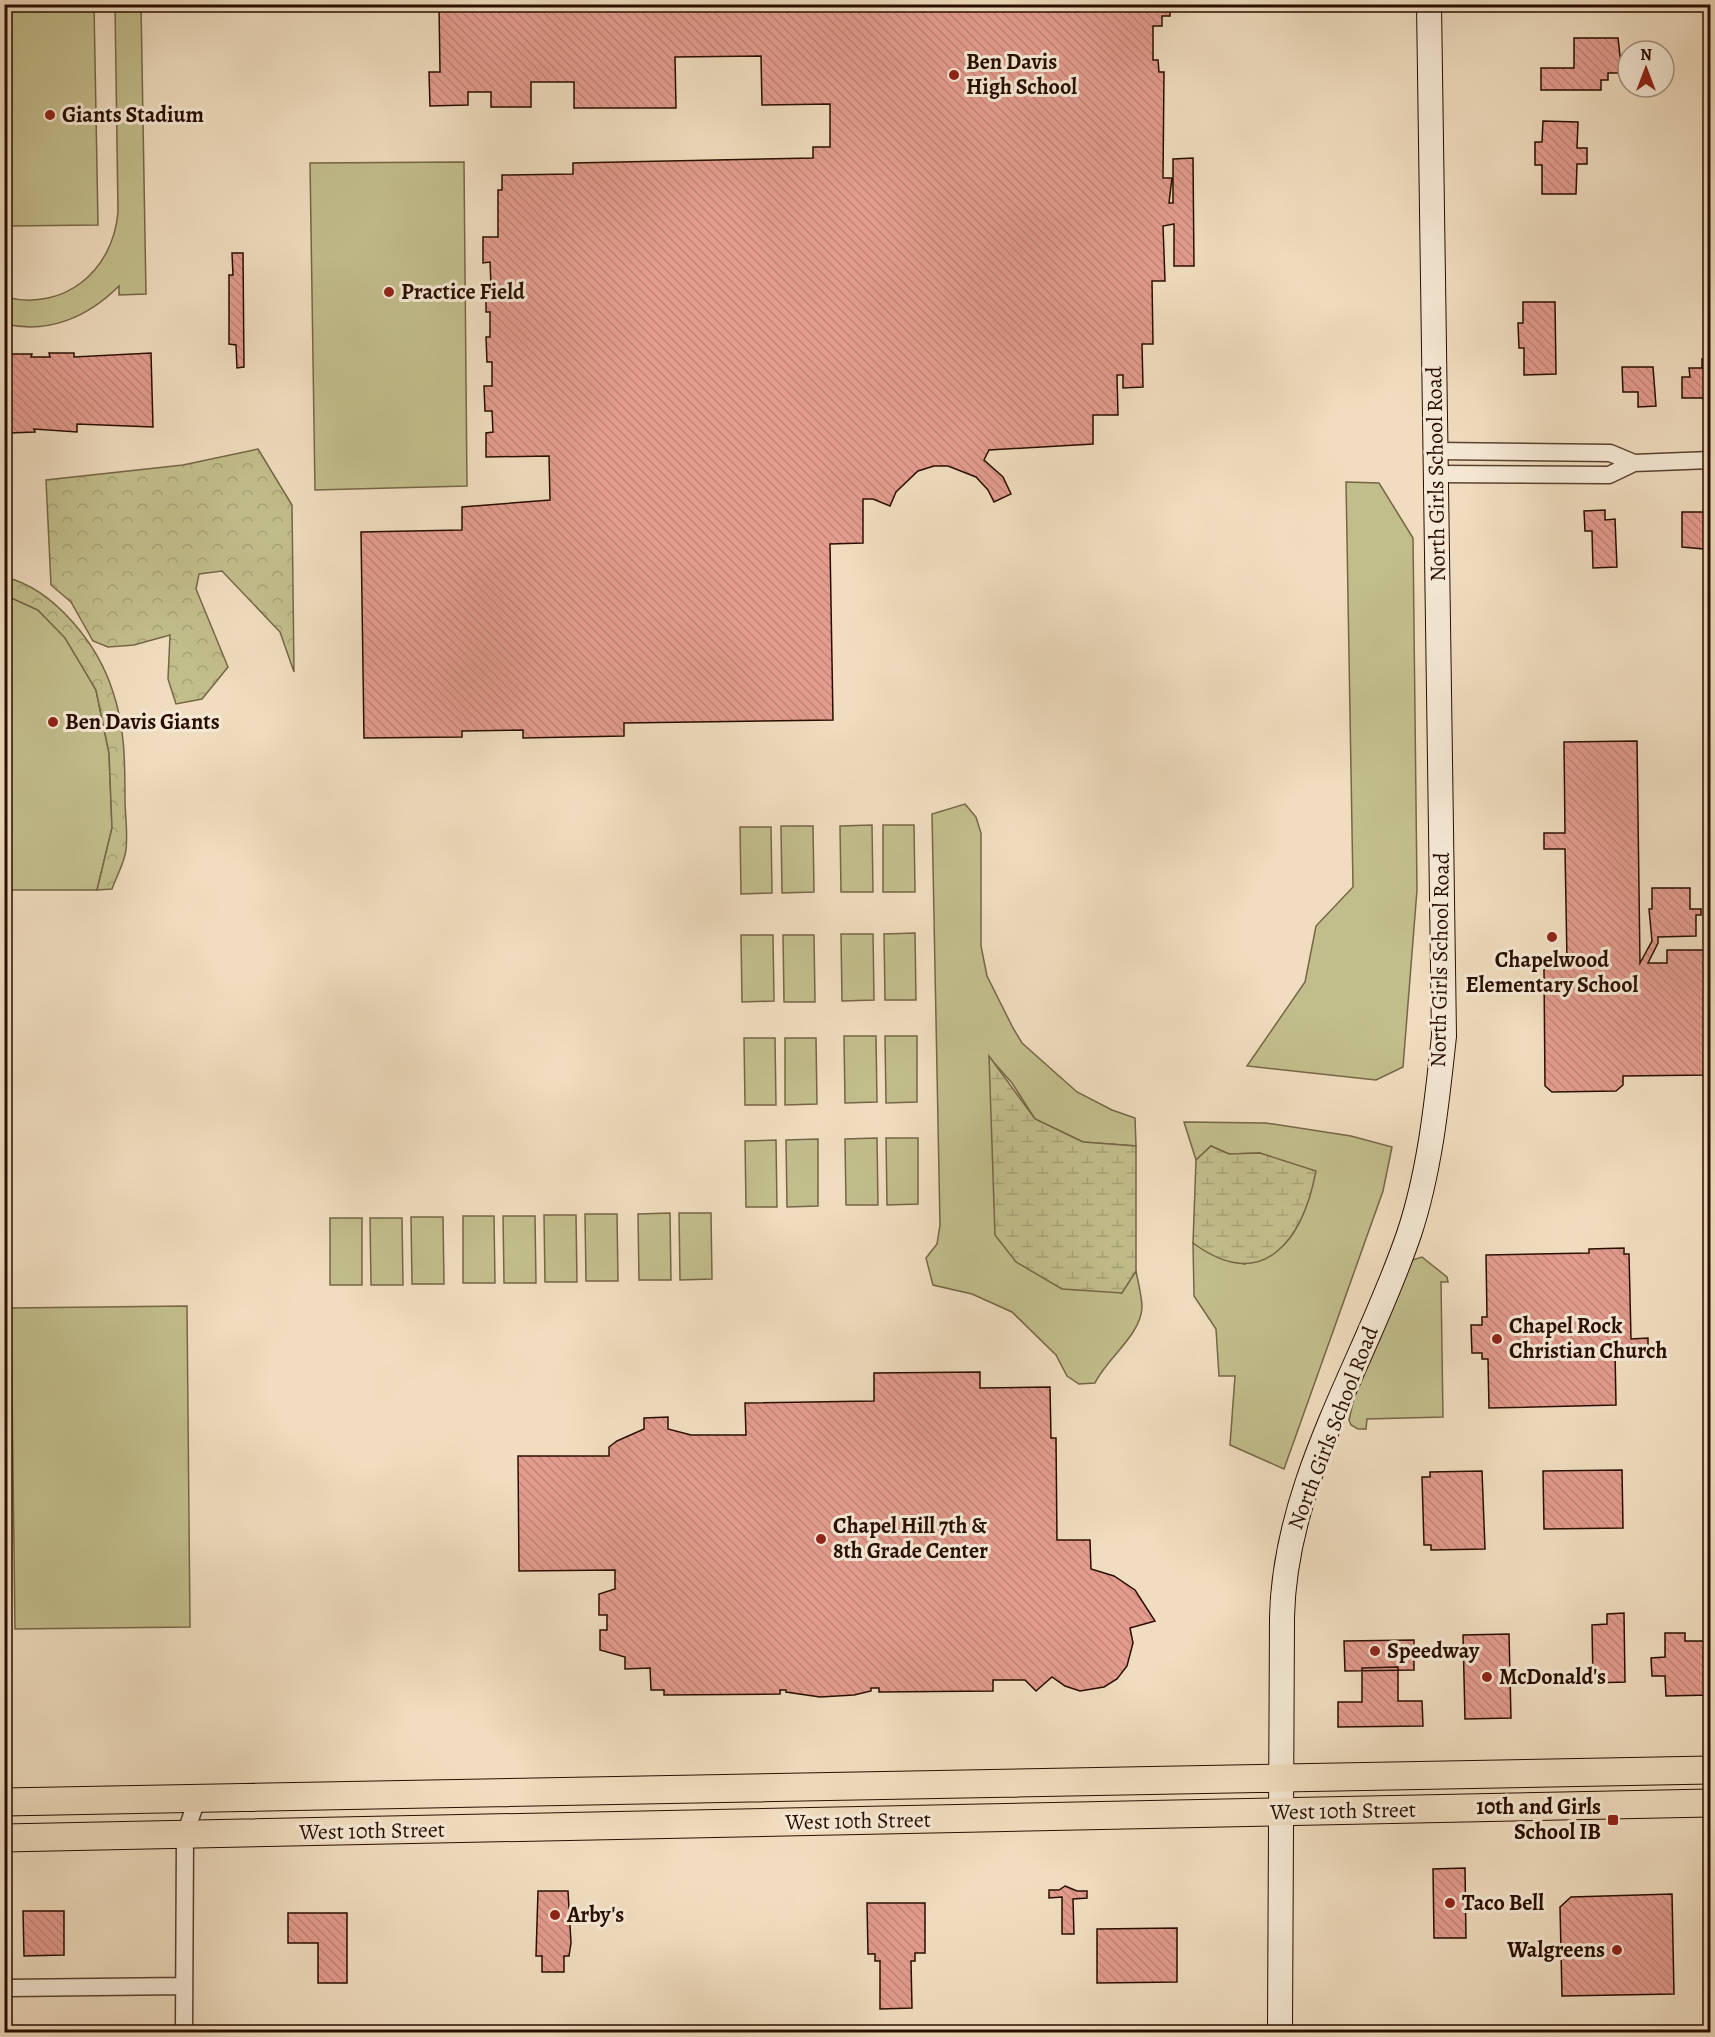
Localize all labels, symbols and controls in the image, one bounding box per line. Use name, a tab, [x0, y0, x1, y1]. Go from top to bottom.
north arrow	[1616, 39, 1676, 99]
text: N	[1640, 44, 1652, 66]
place label: Ben Davis High School	[966, 47, 1077, 102]
marker: Ben Davis High School	[947, 68, 961, 82]
place label: Giants Stadium	[62, 100, 204, 130]
marker: Giants Stadium	[43, 108, 57, 122]
place label: Practice Field	[401, 277, 525, 307]
marker: Practice Field	[382, 285, 396, 299]
street label: North Girls School Road	[1419, 366, 1453, 582]
place label: Ben Davis Giants	[65, 707, 220, 737]
marker: Ben Davis Giants	[46, 715, 60, 729]
street label: North Girls School Road	[1423, 852, 1457, 1068]
marker: Chapelwood Elementary School	[1545, 930, 1559, 944]
place label: Chapelwood Elementary School	[1466, 945, 1639, 1000]
place label: Chapel Rock Christian Church	[1509, 1311, 1667, 1366]
street label: North Girls School Road	[1280, 1322, 1386, 1534]
marker: Chapel Rock Christian Church	[1490, 1332, 1504, 1346]
place label: Chapel Hill 7th & 8th Grade Center	[833, 1511, 988, 1566]
marker: Chapel Hill 7th & 8th Grade Center	[814, 1532, 828, 1546]
place label: Speedway	[1387, 1636, 1480, 1666]
marker: Speedway	[1368, 1644, 1382, 1658]
place label: McDonald's	[1499, 1662, 1606, 1692]
marker: McDonald's	[1480, 1670, 1494, 1684]
place label: 10th and Girls School IB	[1476, 1792, 1601, 1847]
street label: West 10th Street	[1269, 1795, 1416, 1827]
street label: West 10th Street	[784, 1805, 931, 1837]
marker: 10th and Girls School IB	[1606, 1813, 1620, 1827]
street label: West 10th Street	[298, 1815, 445, 1847]
place label: Taco Bell	[1462, 1888, 1544, 1918]
marker: Taco Bell	[1443, 1896, 1457, 1910]
place label: Arby's	[566, 1900, 624, 1930]
marker: Arby's	[548, 1908, 562, 1922]
place label: Walgreens	[1506, 1935, 1605, 1965]
marker: Walgreens	[1610, 1943, 1624, 1957]

